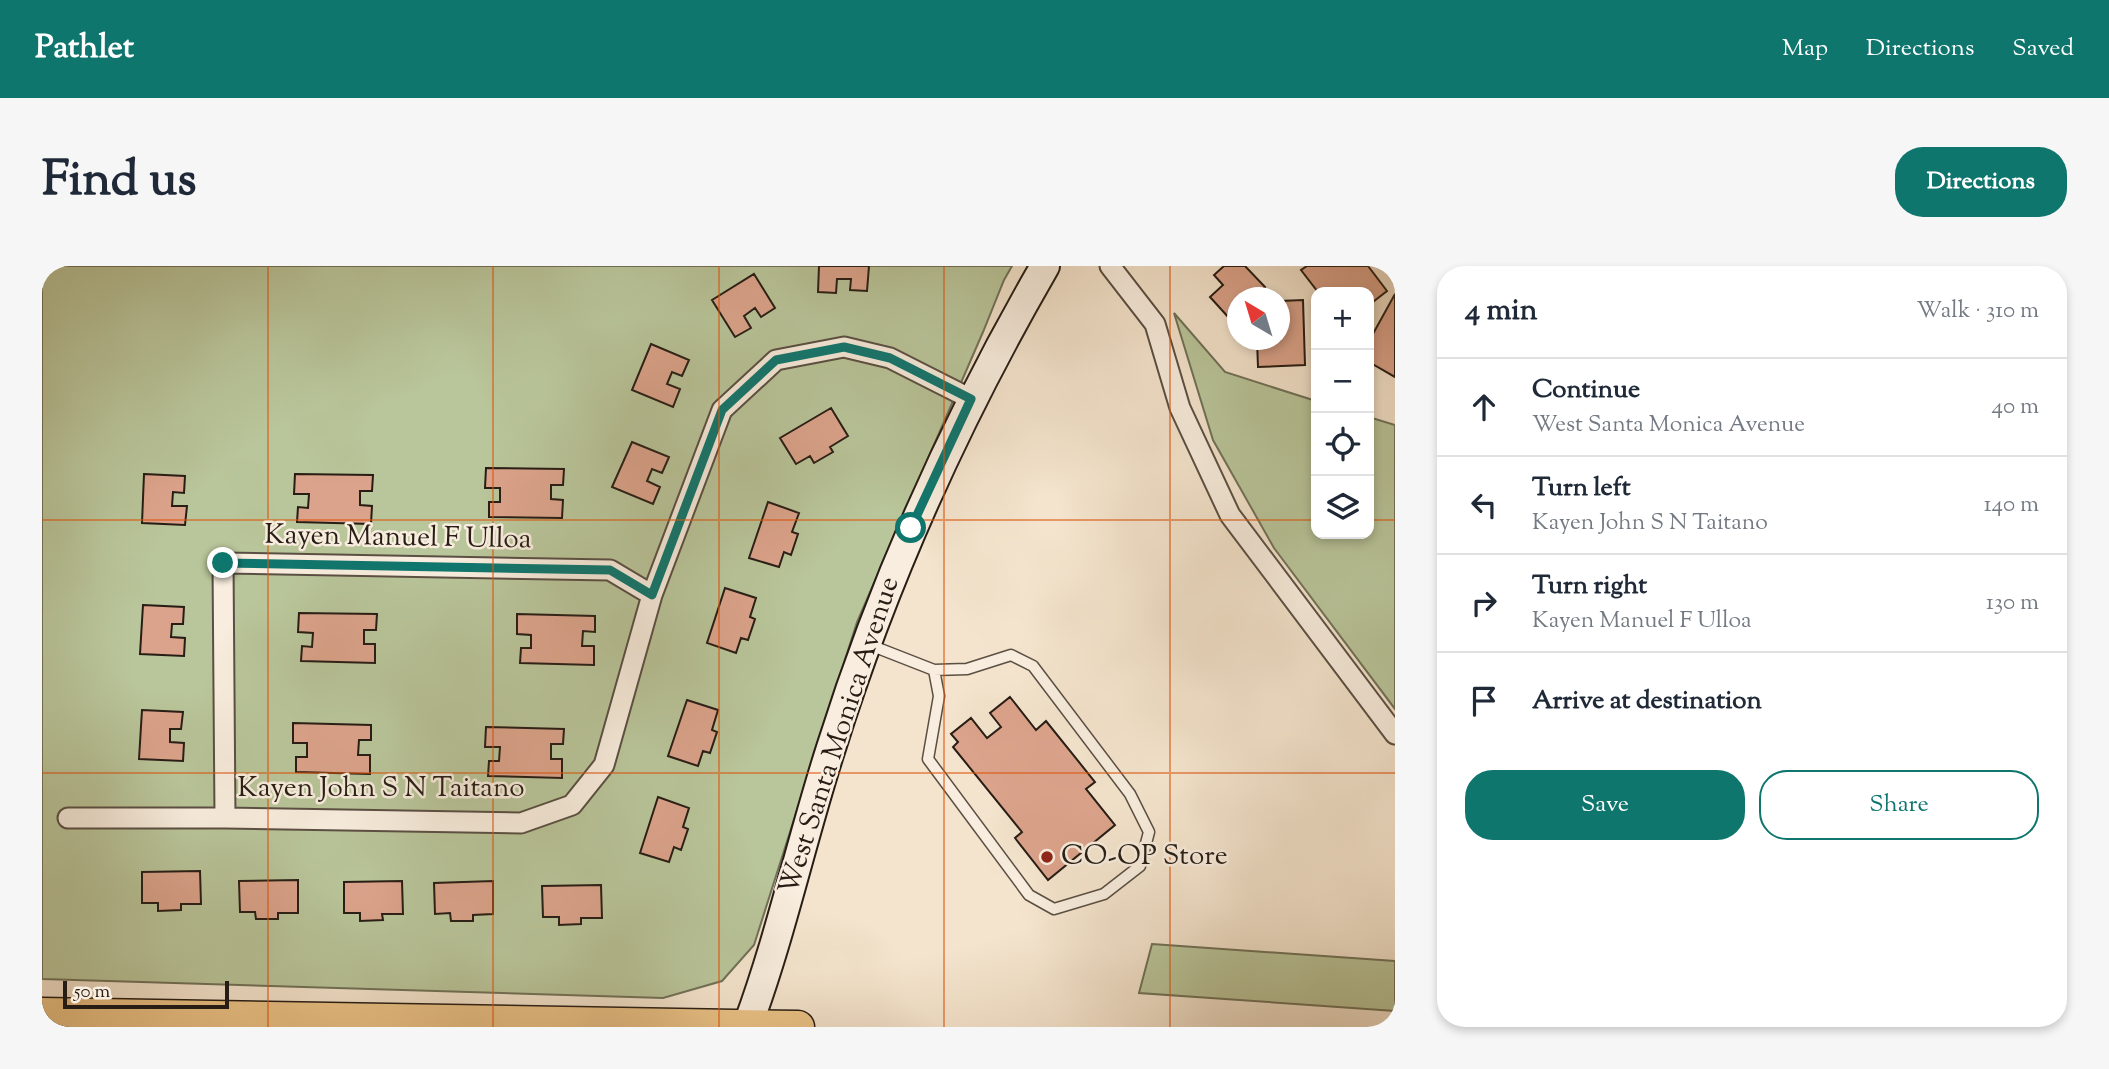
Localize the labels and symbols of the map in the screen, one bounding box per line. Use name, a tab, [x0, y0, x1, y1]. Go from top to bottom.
north arrow	[1227, 287, 1290, 350]
route start	[895, 512, 926, 543]
street label: Kayen Manuel F Ulloa	[264, 516, 532, 560]
route end	[207, 547, 238, 578]
street label: West Santa Monica Avenue	[770, 572, 910, 900]
street label: Kayen John S N Taitano	[238, 769, 524, 809]
place label: CO-OP Store	[1061, 837, 1228, 877]
marker: CO-OP Store	[1039, 849, 1055, 865]
scale bar	[63, 978, 229, 1010]

